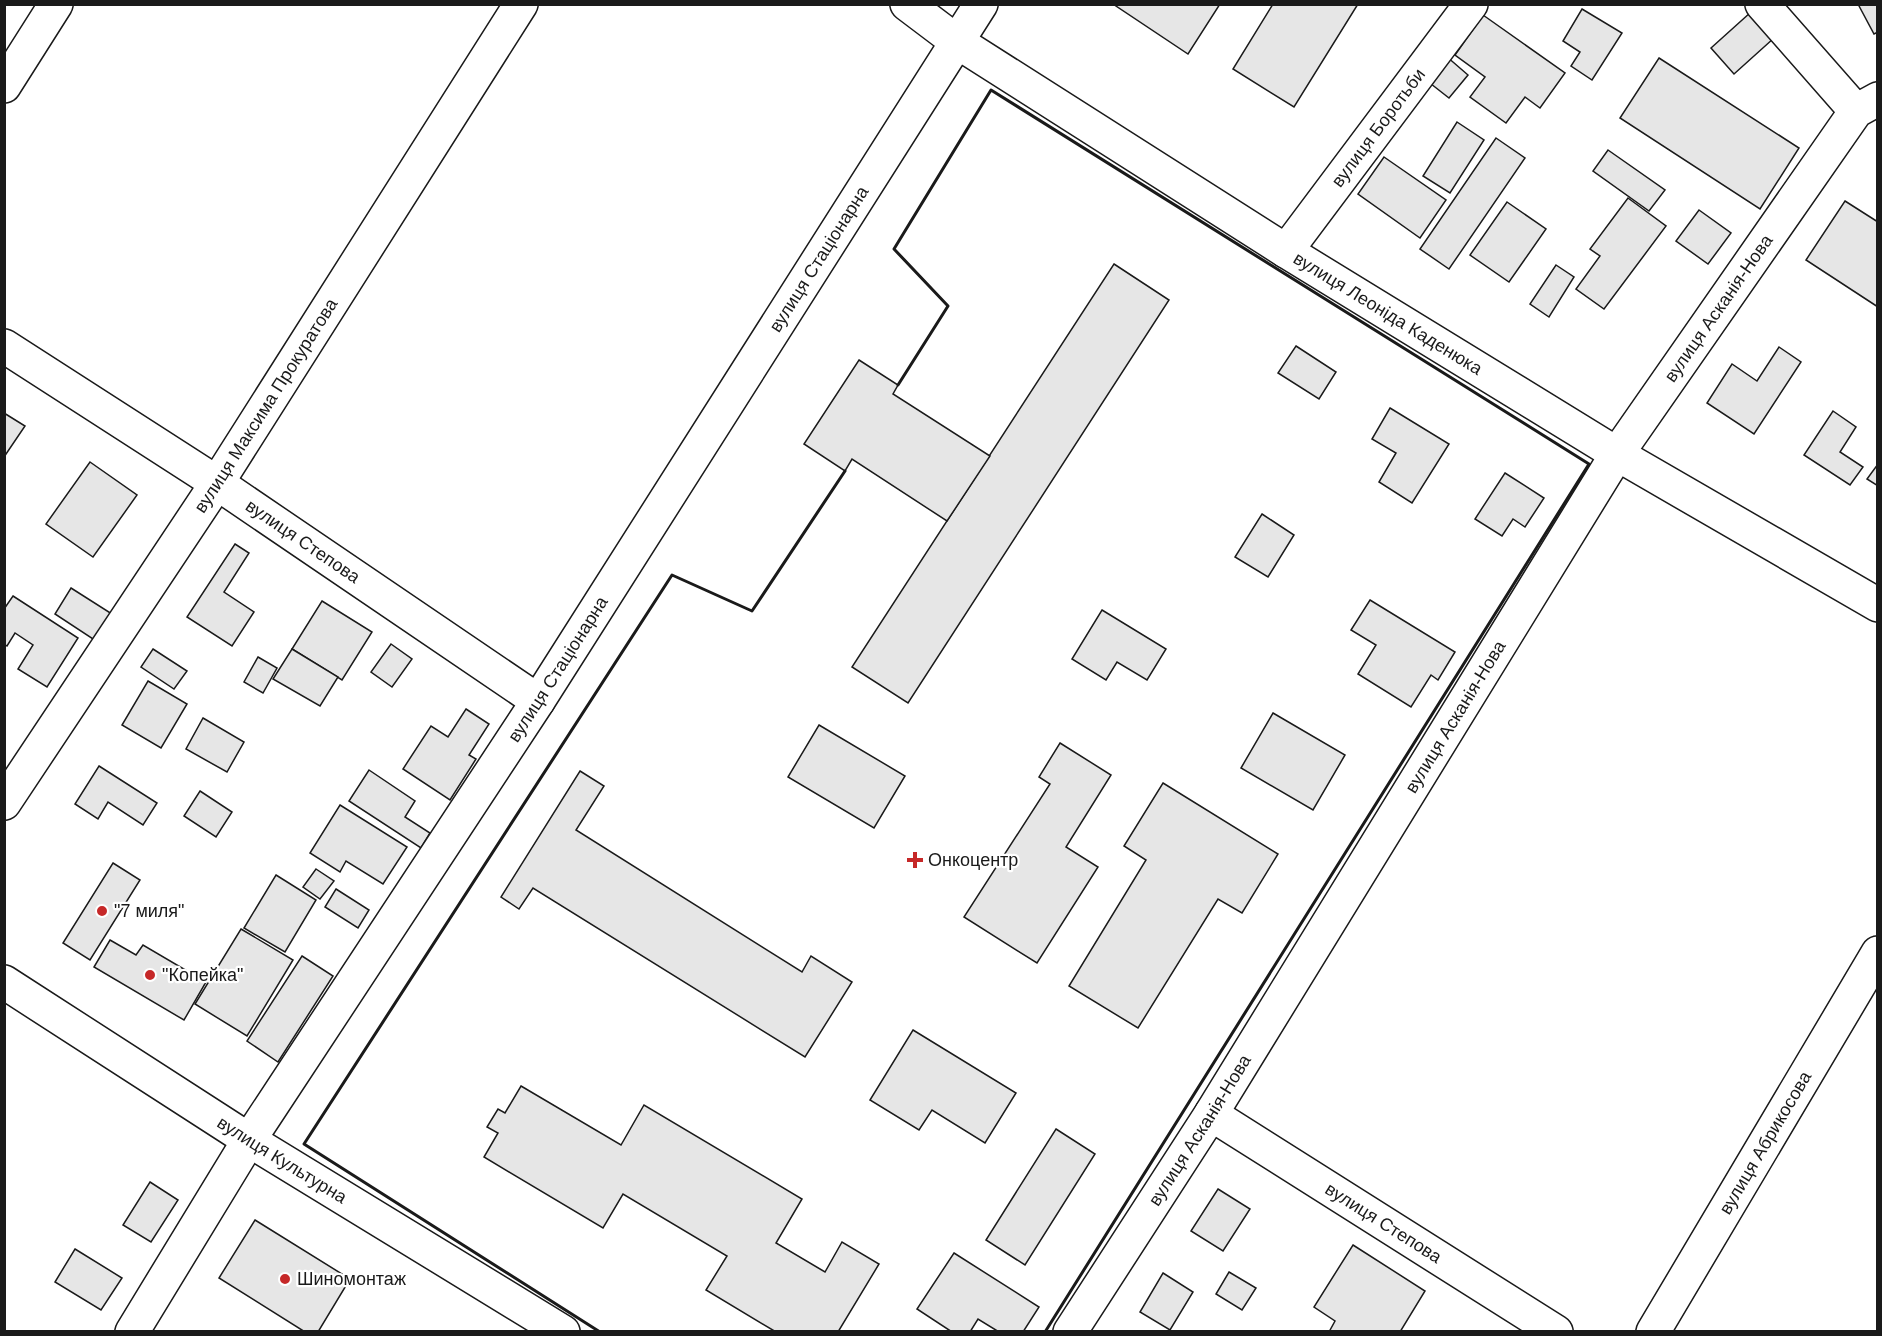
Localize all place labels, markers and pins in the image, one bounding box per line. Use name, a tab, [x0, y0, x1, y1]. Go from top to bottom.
place label: Онкоцентр	[928, 850, 1018, 870]
marker: Онкоцентр	[906, 851, 924, 869]
place label: "7 миля"	[114, 901, 184, 921]
marker: "7 миля"	[95, 904, 109, 918]
place label: "Копейка"	[162, 965, 243, 985]
marker: "Копейка"	[143, 968, 157, 982]
place label: Шиномонтаж	[297, 1269, 406, 1289]
marker: Шиномонтаж	[278, 1272, 292, 1286]

